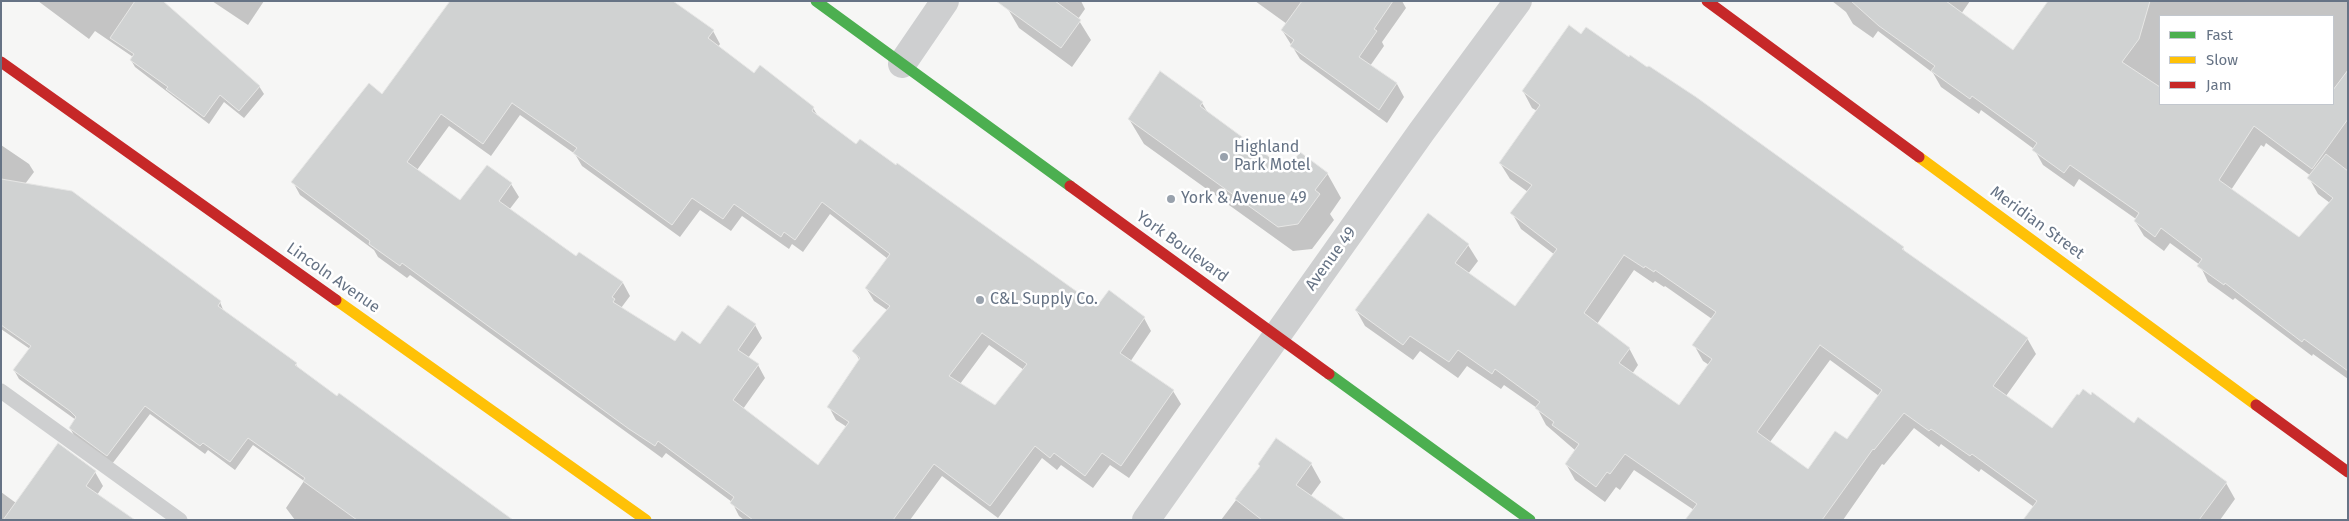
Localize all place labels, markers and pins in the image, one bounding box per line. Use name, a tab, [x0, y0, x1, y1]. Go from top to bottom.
place label: Highland Park Motel	[1234, 138, 1310, 176]
marker: Highland Park Motel	[1218, 151, 1230, 163]
place label: York & Avenue 49	[1181, 189, 1307, 209]
marker: York & Avenue 49	[1165, 193, 1177, 205]
place label: C&L Supply Co.	[990, 290, 1098, 310]
marker: C&L Supply Co.	[974, 294, 986, 306]

